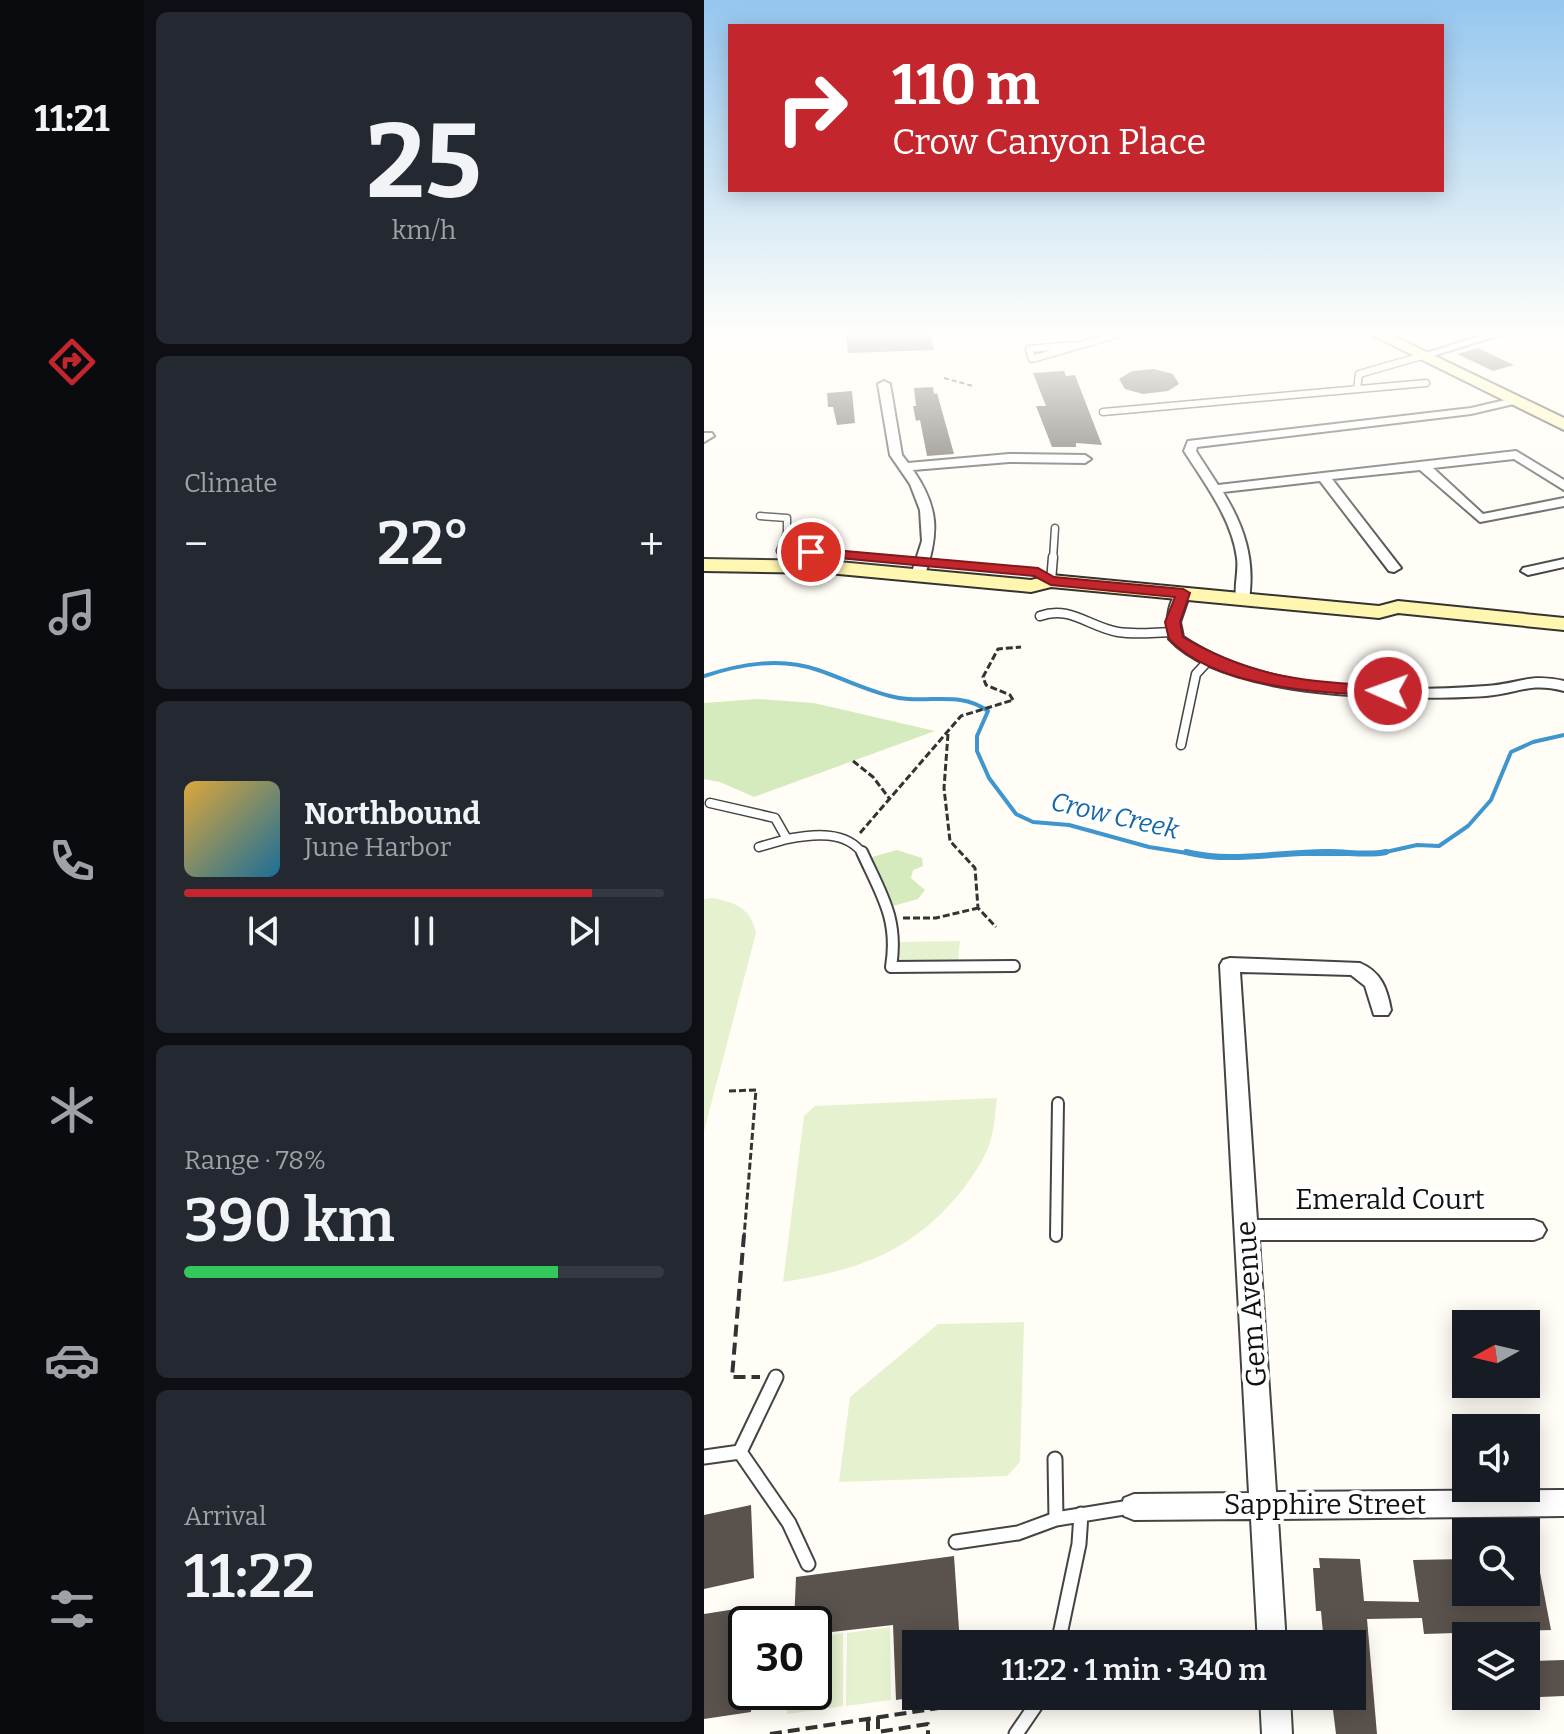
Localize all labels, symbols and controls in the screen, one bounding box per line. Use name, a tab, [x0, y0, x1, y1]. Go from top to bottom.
text: 110 m	[892, 52, 1039, 119]
icon: right	[760, 56, 864, 160]
text: 11:21	[34, 97, 110, 141]
text: 25	[366, 100, 482, 225]
text: Crow Canyon Place	[892, 120, 1206, 164]
text: km/h	[392, 215, 456, 246]
icon: directions	[44, 334, 100, 390]
text: Climate	[184, 468, 278, 499]
text: 22°	[377, 508, 470, 580]
text: −	[184, 518, 208, 571]
text: +	[639, 518, 664, 571]
pin	[777, 518, 845, 586]
icon: arrive	[789, 530, 833, 574]
icon: music	[44, 584, 100, 640]
position arrow	[1346, 649, 1430, 733]
water label: Crow Creek	[1048, 786, 1183, 846]
text: Northbound	[304, 796, 480, 832]
text: June Harbor	[304, 832, 451, 863]
icon: phone	[44, 833, 100, 889]
icon: previous	[242, 909, 286, 953]
icon: pause	[402, 909, 446, 953]
icon: next	[562, 909, 606, 953]
icon: climate	[44, 1082, 100, 1138]
text: Range · 78%	[184, 1145, 326, 1176]
street label: Emerald Court	[1295, 1183, 1485, 1216]
text: 390 km	[184, 1185, 395, 1257]
street label: Gem Avenue	[1229, 1220, 1273, 1388]
north arrow	[1452, 1310, 1540, 1398]
map controls	[1452, 1310, 1540, 1710]
icon: car	[44, 1332, 100, 1388]
button: sound	[1452, 1414, 1540, 1502]
street label: Sapphire Street	[1224, 1488, 1426, 1521]
text: Arrival	[184, 1501, 266, 1532]
button: search	[1452, 1518, 1540, 1606]
text: 11:22	[184, 1541, 315, 1613]
icon: filters	[44, 1581, 100, 1637]
speed limit sign: 30	[728, 1606, 832, 1710]
button: layers	[1452, 1622, 1540, 1710]
text: 11:22 · 1 min · 340 m	[1001, 1652, 1267, 1688]

